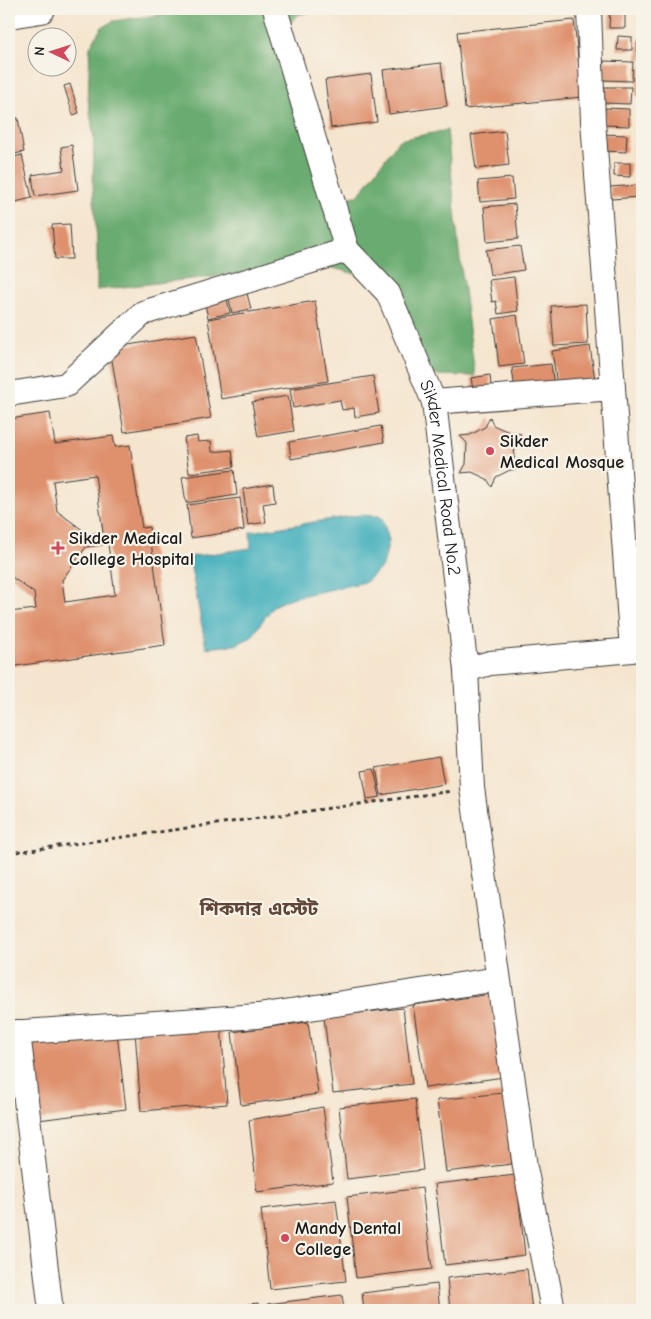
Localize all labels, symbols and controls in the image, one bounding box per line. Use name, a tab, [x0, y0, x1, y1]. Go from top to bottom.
north arrow	[28, 28, 78, 78]
text: N	[31, 46, 48, 56]
street label: Sikder Medical Road No.2	[415, 377, 465, 577]
place label: Sikder Medical Mosque	[500, 431, 624, 473]
marker: Sikder Medical Mosque	[484, 445, 496, 457]
place label: Sikder Medical College Hospital	[69, 528, 194, 570]
marker: Sikder Medical College Hospital	[51, 541, 65, 555]
district label: শিকদার এস্টেট	[199, 898, 319, 920]
place label: Mandy Dental College	[295, 1218, 401, 1260]
marker: Mandy Dental College	[279, 1232, 291, 1244]

